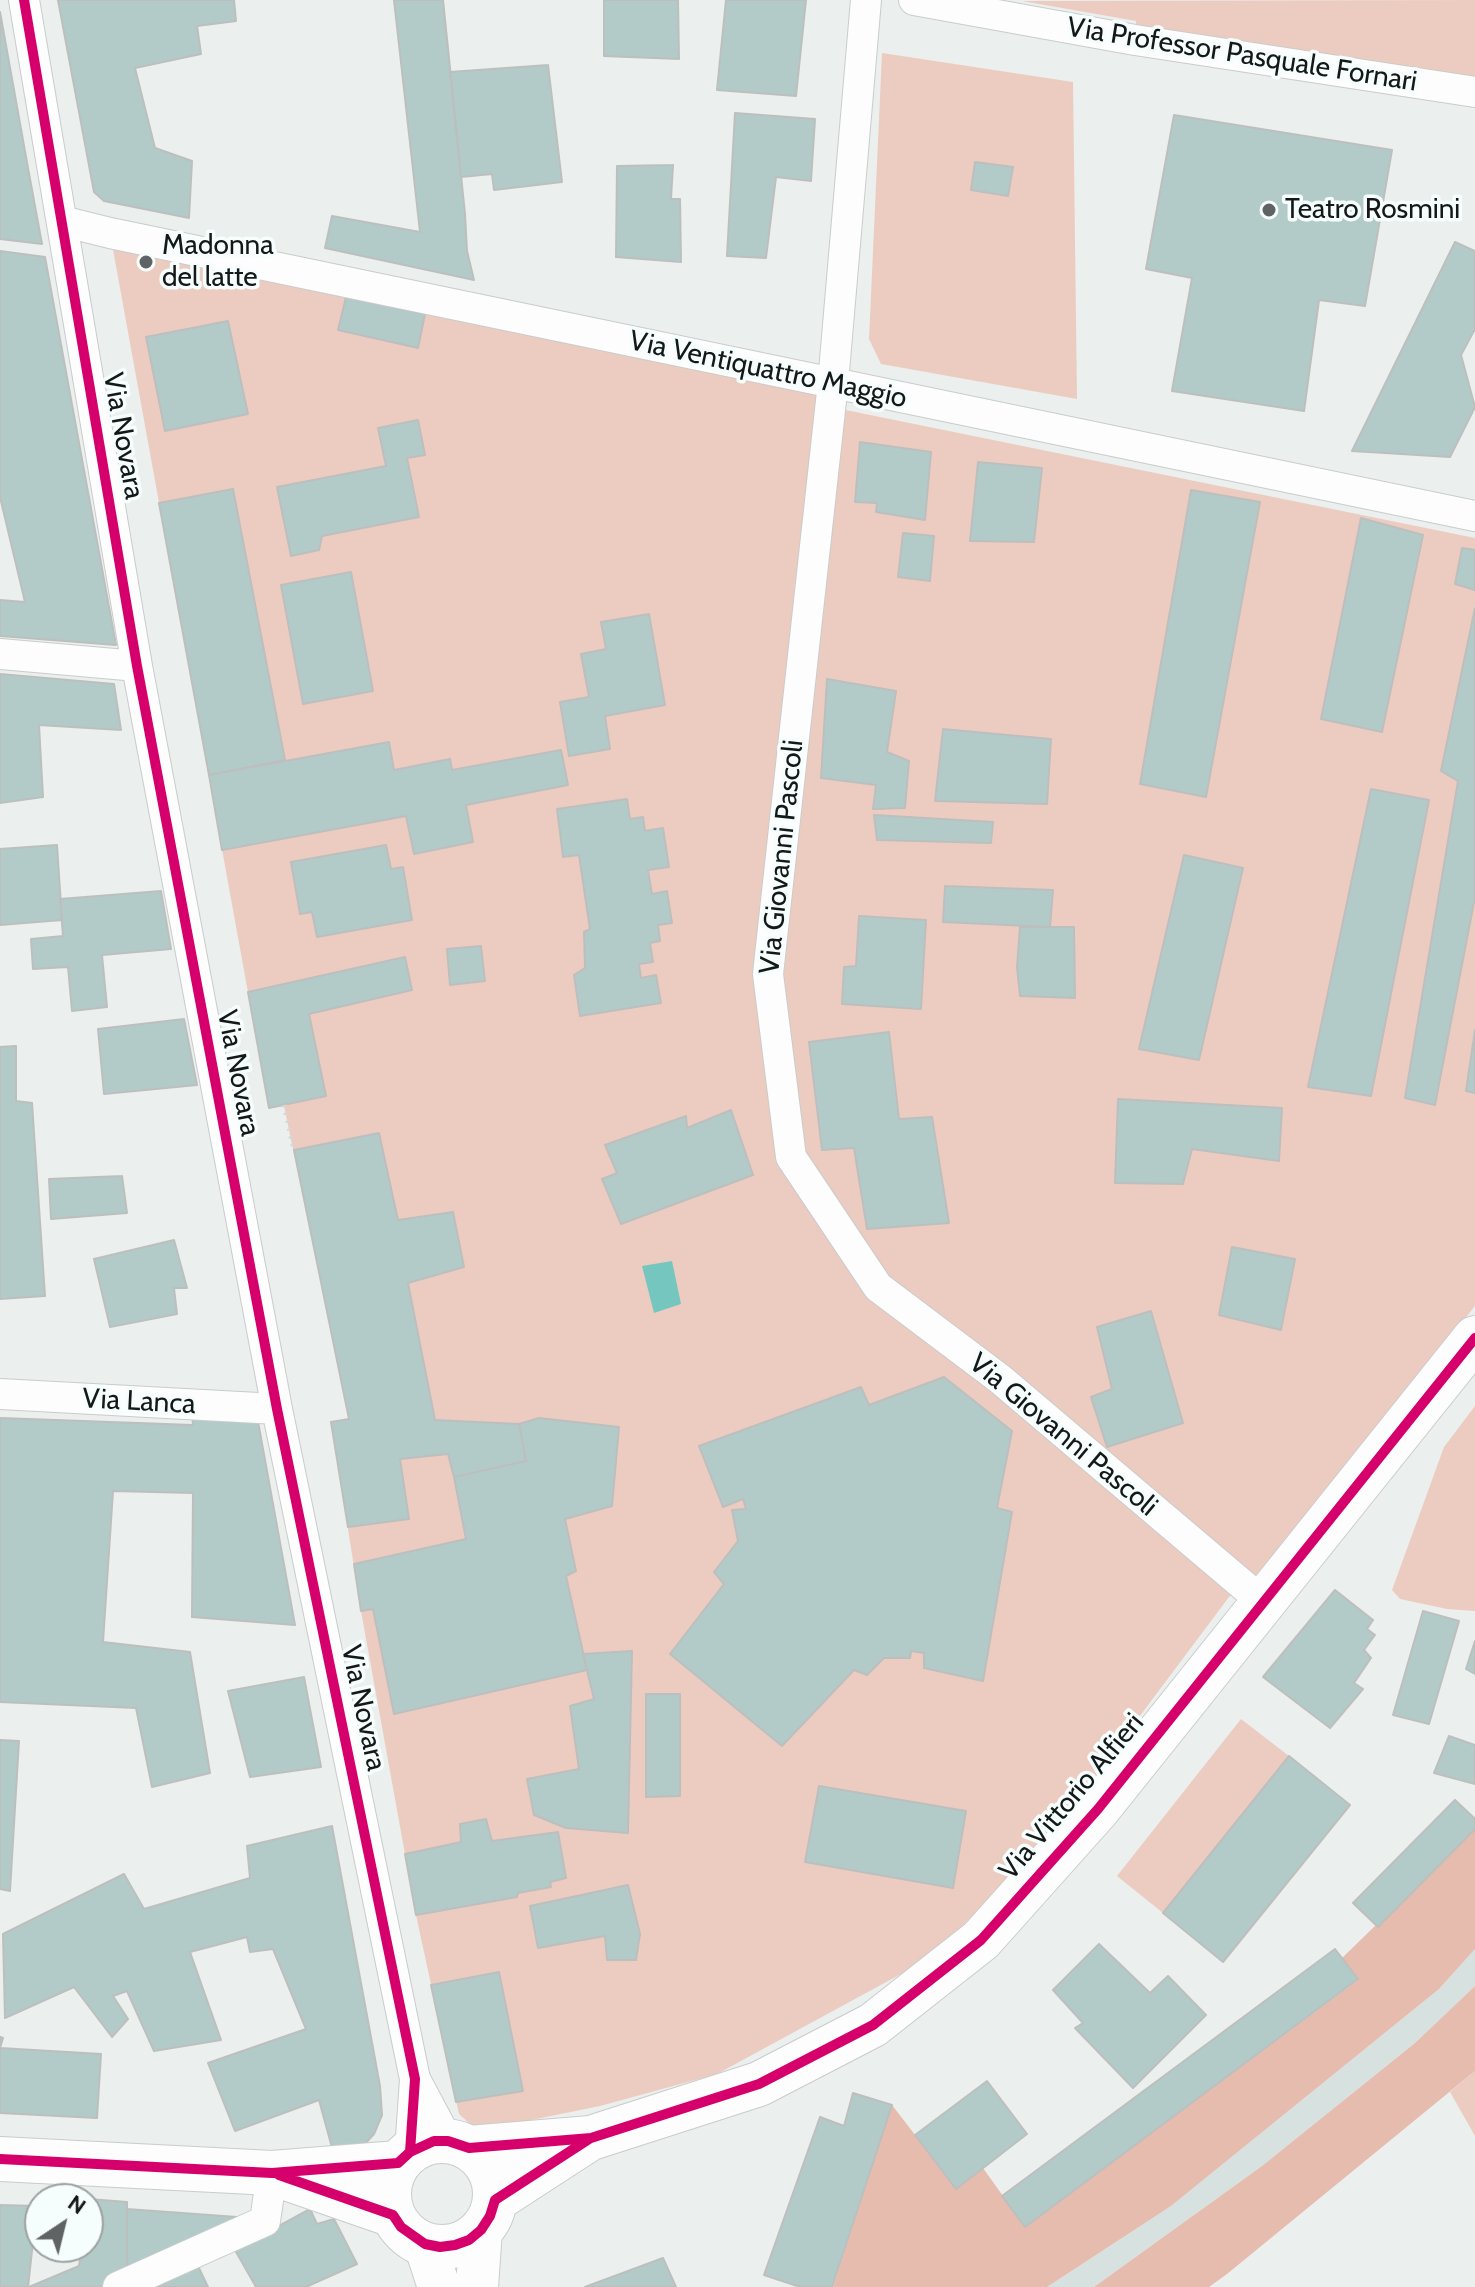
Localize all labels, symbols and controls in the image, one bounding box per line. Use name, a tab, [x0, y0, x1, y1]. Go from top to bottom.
street label: Via Professor Pasquale Fornari	[1065, 11, 1419, 99]
place label: Teatro Rosmini	[1285, 193, 1460, 227]
marker: Teatro Rosmini	[1260, 201, 1278, 219]
place label: Madonna del latte	[162, 229, 274, 295]
marker: Madonna del latte	[137, 253, 155, 271]
street label: Via Ventiquattro Maggio	[626, 324, 910, 416]
street label: Via Novara	[95, 370, 151, 502]
street label: Via Giovanni Pascoli	[753, 738, 811, 976]
street label: Via Novara	[209, 1007, 267, 1139]
street label: Via Giovanni Pascoli	[962, 1346, 1164, 1524]
street label: Via Lanca	[82, 1382, 196, 1422]
street label: Via Novara	[333, 1642, 393, 1774]
street label: Via Vittorio Alfieri	[993, 1707, 1151, 1887]
north arrow	[24, 2183, 104, 2263]
text: N	[63, 2189, 91, 2220]

